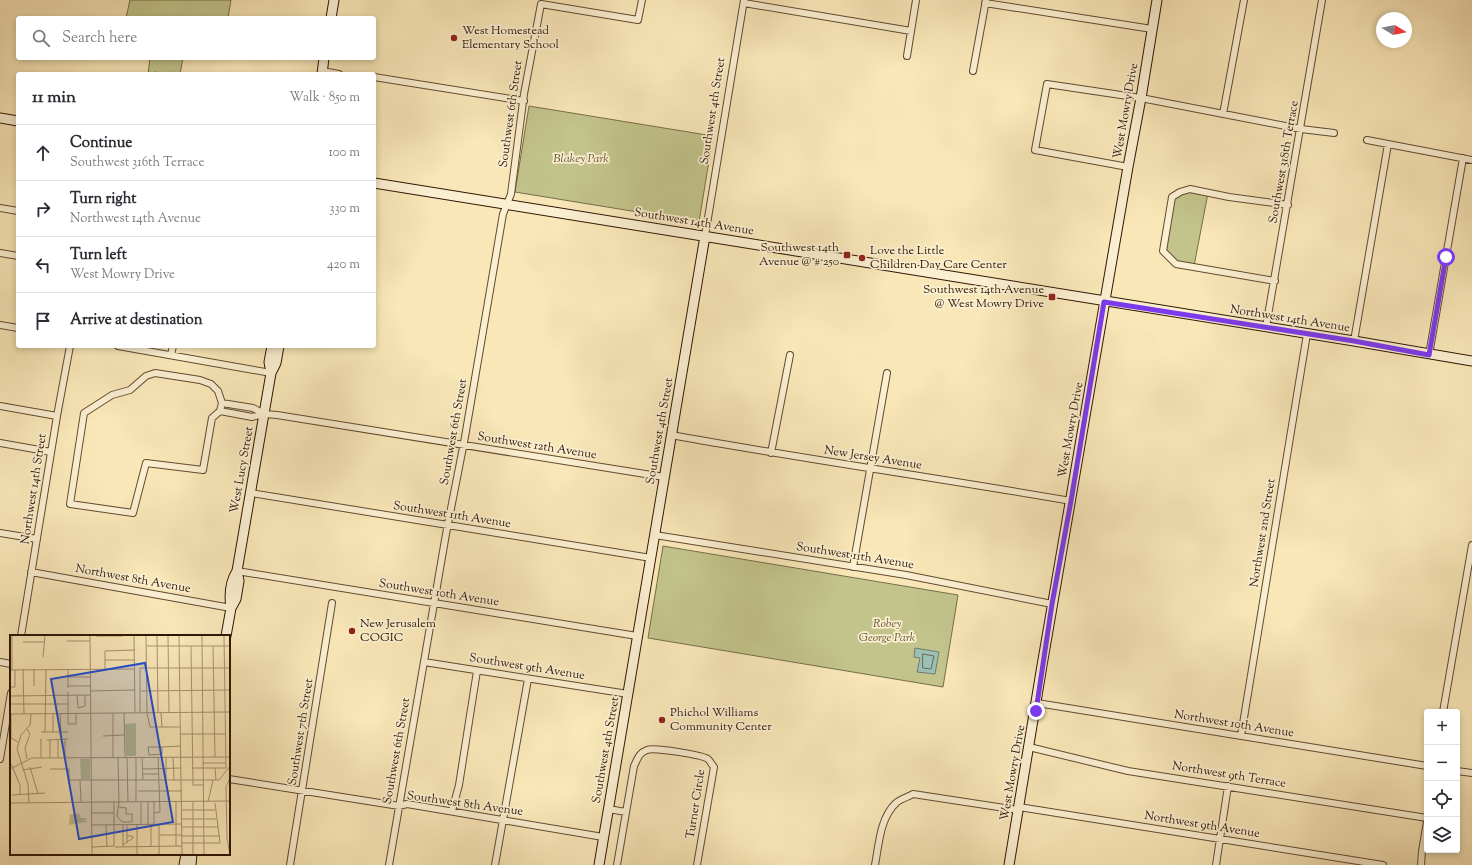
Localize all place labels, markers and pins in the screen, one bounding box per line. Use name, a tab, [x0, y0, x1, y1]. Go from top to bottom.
place label: West Homestead Elementary School	[462, 22, 559, 54]
marker: West Homestead Elementary School	[449, 33, 459, 43]
place label: Southwest 14th Avenue @ # 250	[759, 239, 839, 271]
place label: Love the Little Children Day Care Center	[870, 242, 1007, 274]
marker: Southwest 14th Avenue @ # 250	[842, 250, 852, 260]
marker: Love the Little Children Day Care Center	[857, 253, 867, 263]
place label: Southwest 14th Avenue @ West Mowry Drive	[923, 281, 1044, 313]
marker: Southwest 14th Avenue @ West Mowry Drive	[1047, 292, 1057, 302]
place label: New Jerusalem COGIC	[360, 615, 436, 647]
marker: New Jerusalem COGIC	[347, 626, 357, 636]
place label: Phichol Williams Community Center	[670, 704, 772, 736]
marker: Phichol Williams Community Center	[657, 715, 667, 725]

